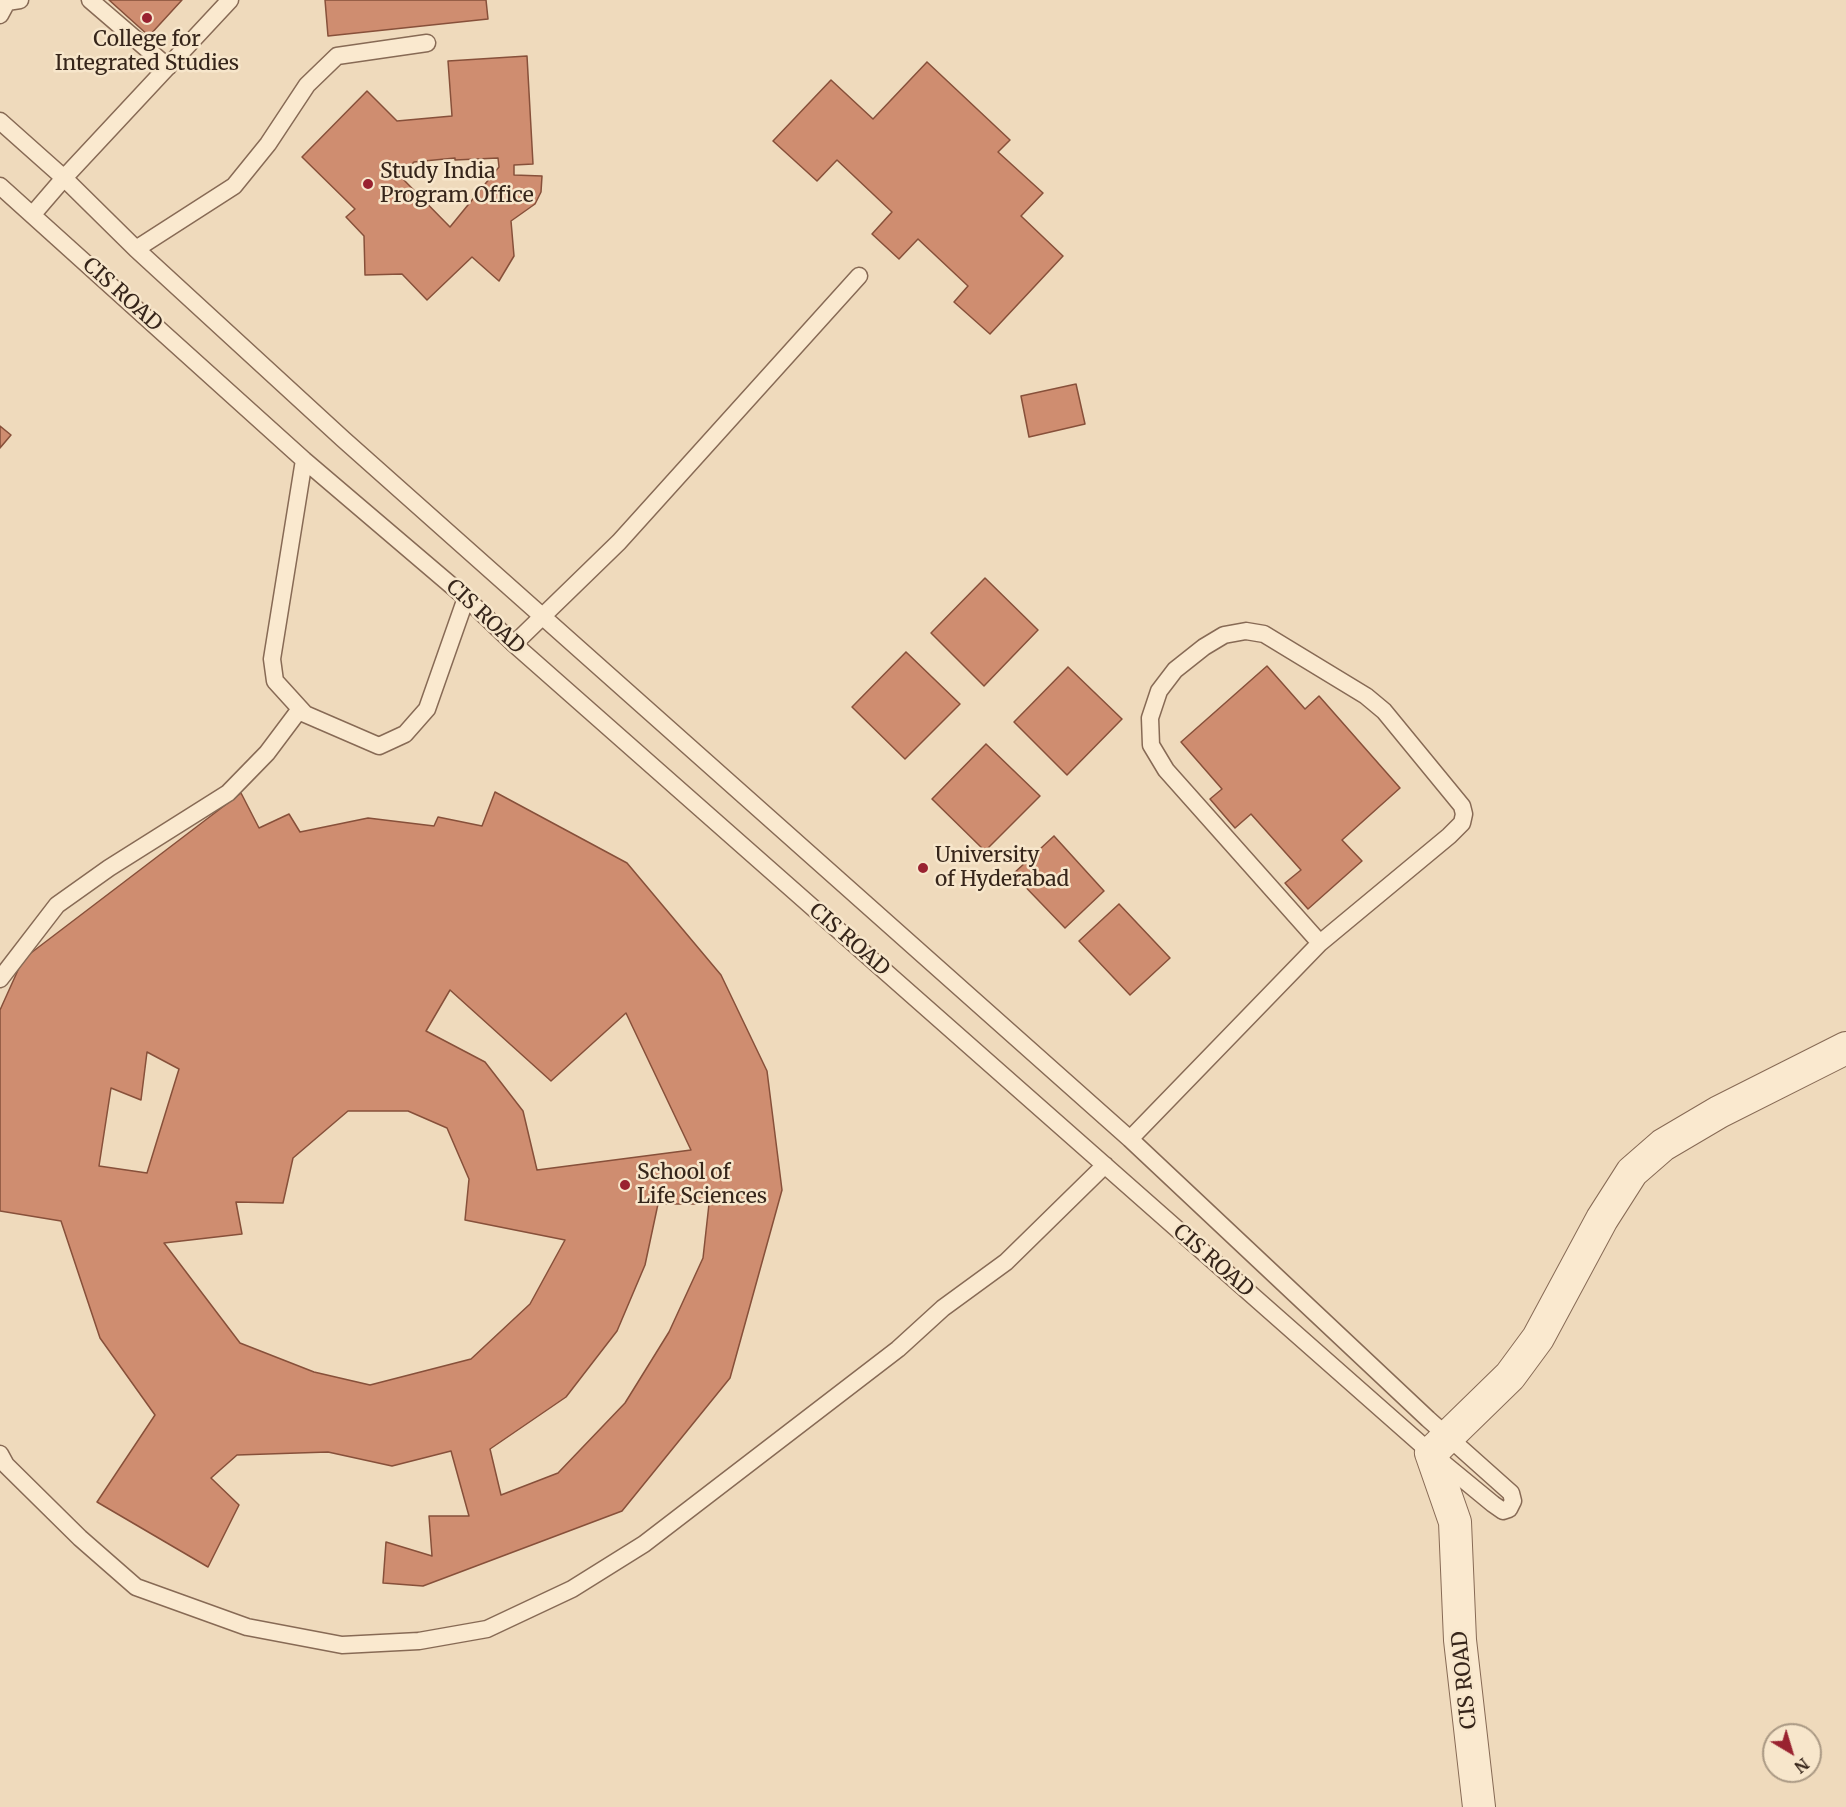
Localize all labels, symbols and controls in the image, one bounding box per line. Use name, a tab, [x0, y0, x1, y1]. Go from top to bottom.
marker: College for Integrated Studies	[140, 11, 154, 25]
place label: College for Integrated Studies	[55, 27, 239, 77]
place label: Study India Program Office	[380, 159, 534, 209]
marker: Study India Program Office	[361, 177, 375, 191]
street label: CIS ROAD	[77, 253, 167, 337]
street label: CIS ROAD	[441, 574, 529, 660]
place label: University of Hyderabad	[935, 843, 1069, 893]
marker: University of Hyderabad	[916, 861, 930, 875]
street label: CIS ROAD	[804, 898, 894, 982]
place label: School of Life Sciences	[637, 1160, 767, 1210]
marker: School of Life Sciences	[618, 1178, 632, 1192]
street label: CIS ROAD	[1168, 1219, 1258, 1303]
street label: CIS ROAD	[1447, 1630, 1483, 1730]
north arrow	[1762, 1723, 1822, 1783]
text: N	[1791, 1754, 1813, 1777]

